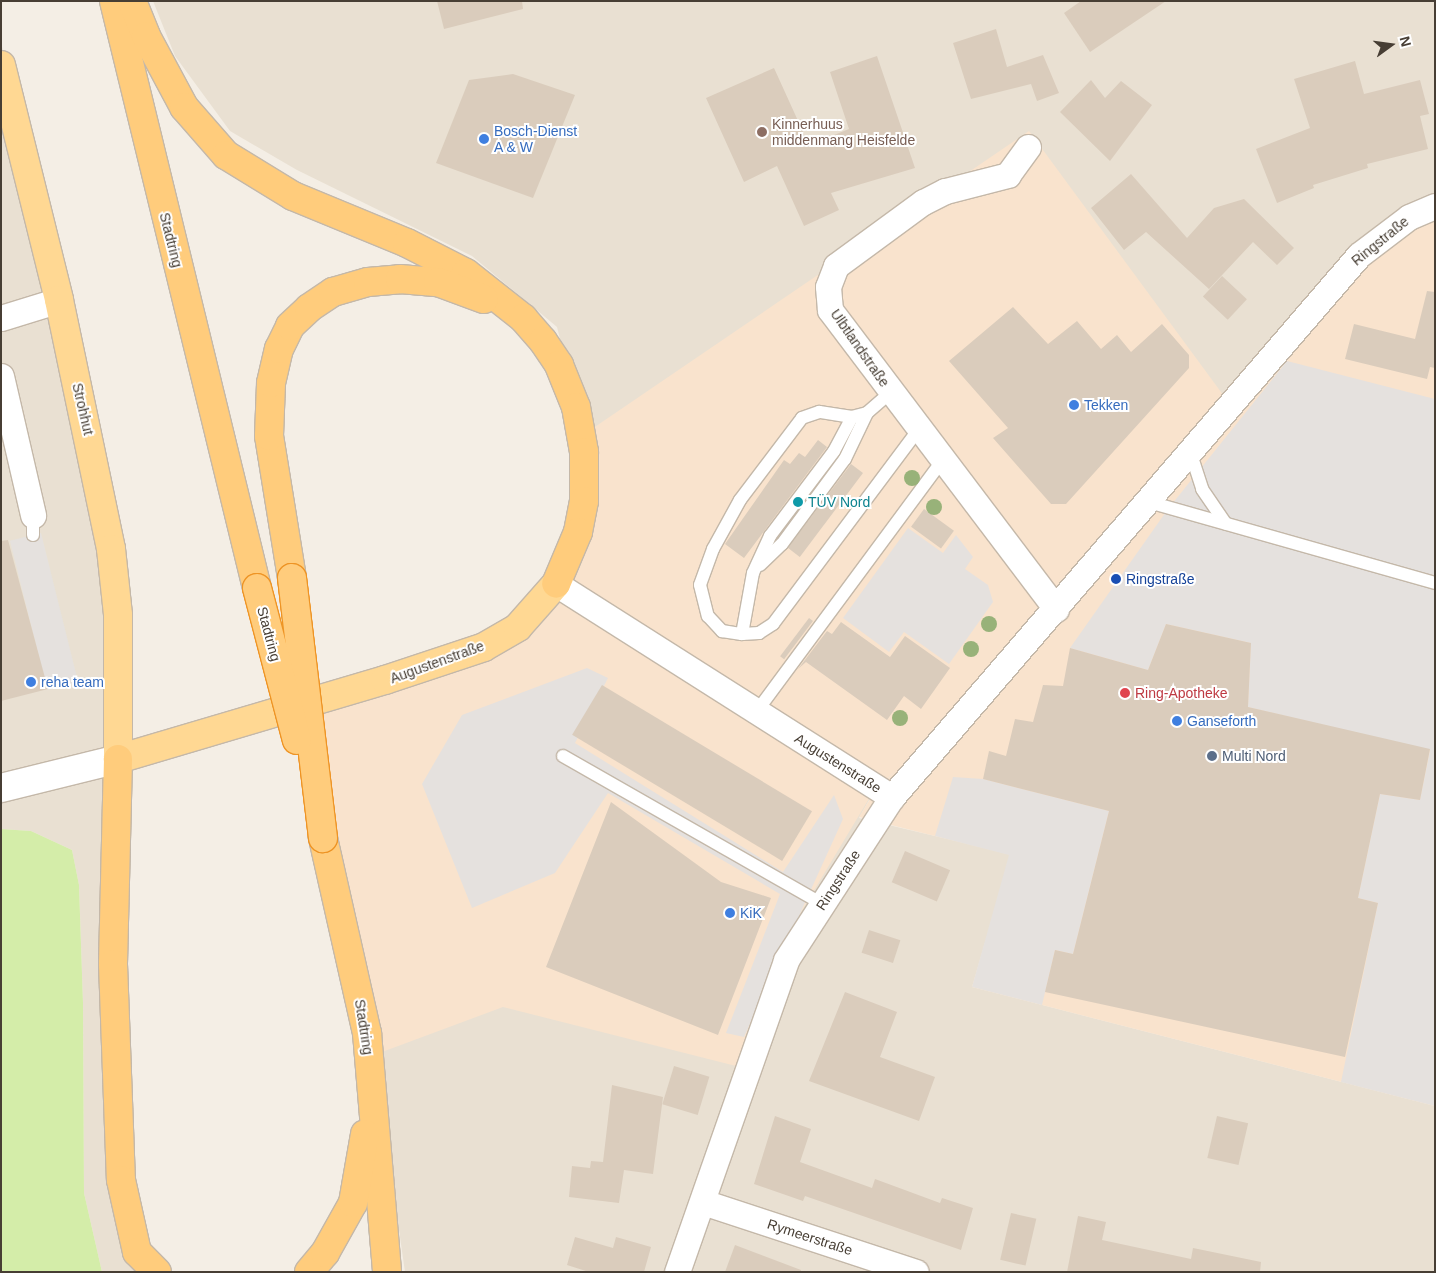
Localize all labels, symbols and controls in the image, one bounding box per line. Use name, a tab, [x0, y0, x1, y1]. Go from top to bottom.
north arrow	[1366, 20, 1416, 70]
text: N	[1397, 35, 1415, 48]
place label: Kinnerhuus middenmang Heisfelde	[772, 116, 915, 148]
place label: Bosch-Dienst A & W	[494, 123, 577, 156]
marker: Kinnerhuus middenmang Heisfelde	[756, 126, 768, 138]
marker: Bosch-Dienst A & W	[478, 133, 490, 145]
street label: Stadtring	[156, 211, 186, 269]
street label: Ringstraße	[1348, 213, 1412, 269]
street label: Ulbtlandstraße	[827, 306, 893, 390]
street label: Strohhut	[69, 381, 97, 437]
place label: Tekken	[1084, 397, 1128, 413]
marker: Tekken	[1068, 399, 1080, 411]
place label: TÜV Nord	[808, 494, 870, 510]
marker: TÜV Nord	[792, 496, 804, 508]
place label: Ringstraße	[1126, 571, 1194, 587]
marker: Ringstraße	[1110, 573, 1122, 585]
street label: Stadtring	[254, 605, 284, 663]
street label: Augustenstraße	[388, 637, 486, 687]
place label: reha team	[41, 674, 104, 690]
marker: reha team	[25, 676, 37, 688]
place label: Ring-Apotheke	[1135, 685, 1228, 701]
marker: Ring-Apotheke	[1119, 687, 1131, 699]
place label: Ganseforth	[1187, 713, 1256, 729]
marker: Ganseforth	[1171, 715, 1183, 727]
street label: Augustenstraße	[792, 730, 884, 796]
place label: Multi Nord	[1222, 748, 1286, 764]
marker: Multi Nord	[1206, 750, 1218, 762]
street label: Ringstraße	[812, 847, 864, 913]
place label: KiK	[740, 905, 762, 921]
marker: KiK	[724, 907, 736, 919]
street label: Stadtring	[351, 998, 377, 1056]
street label: Rymeerstraße	[765, 1215, 855, 1259]

